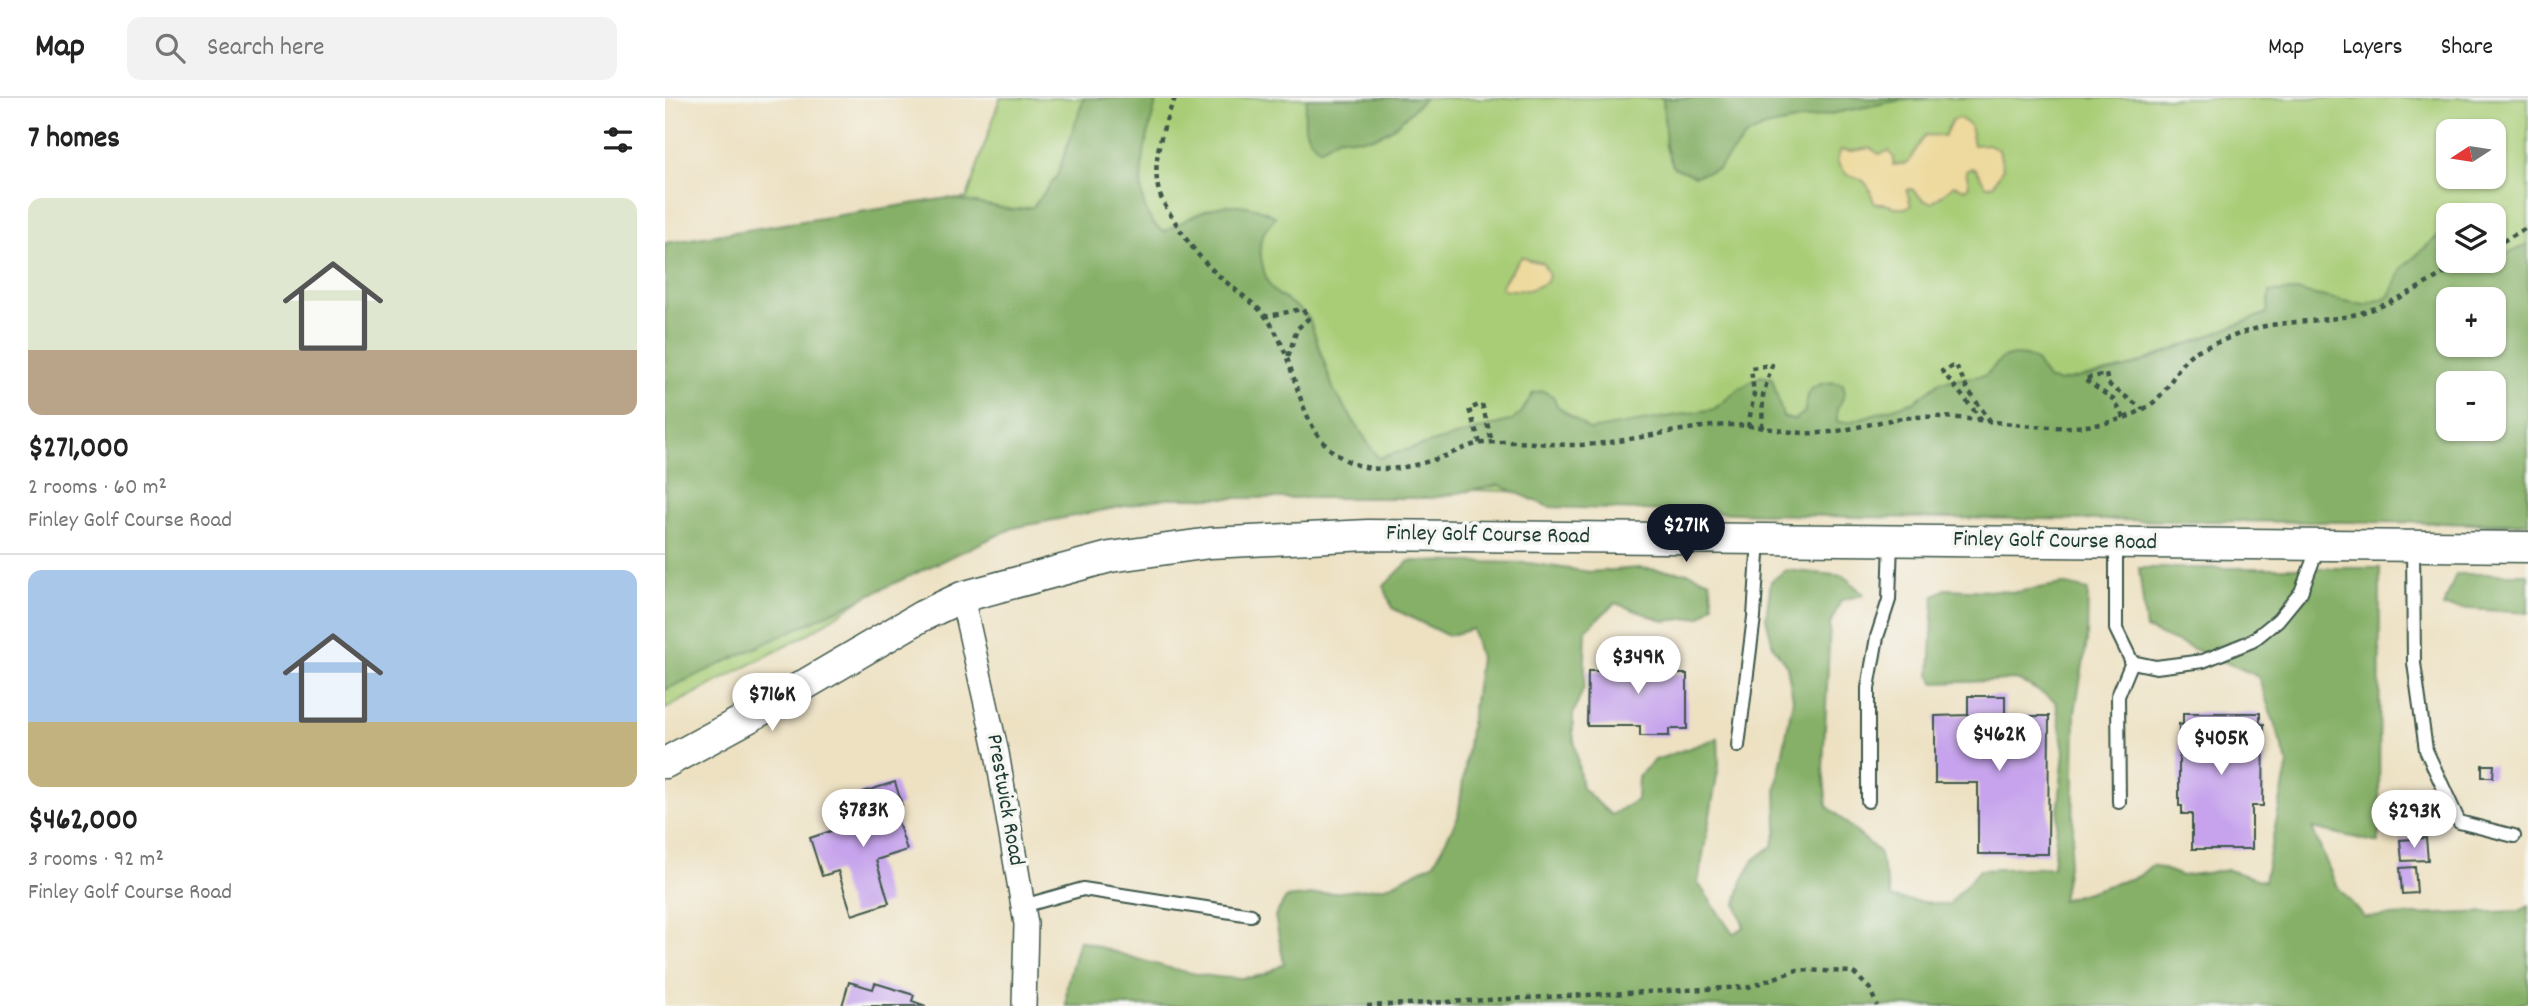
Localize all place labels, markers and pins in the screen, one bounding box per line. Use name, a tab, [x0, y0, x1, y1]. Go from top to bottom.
pin: $271K	[1637, 504, 1735, 564]
pin: $349K	[1589, 636, 1687, 696]
pin: $716K	[723, 674, 821, 733]
pin: $462K	[1950, 714, 2048, 773]
pin: $405K	[2172, 718, 2270, 777]
pin: $783K	[814, 790, 912, 849]
pin: $293K	[2365, 790, 2463, 850]

